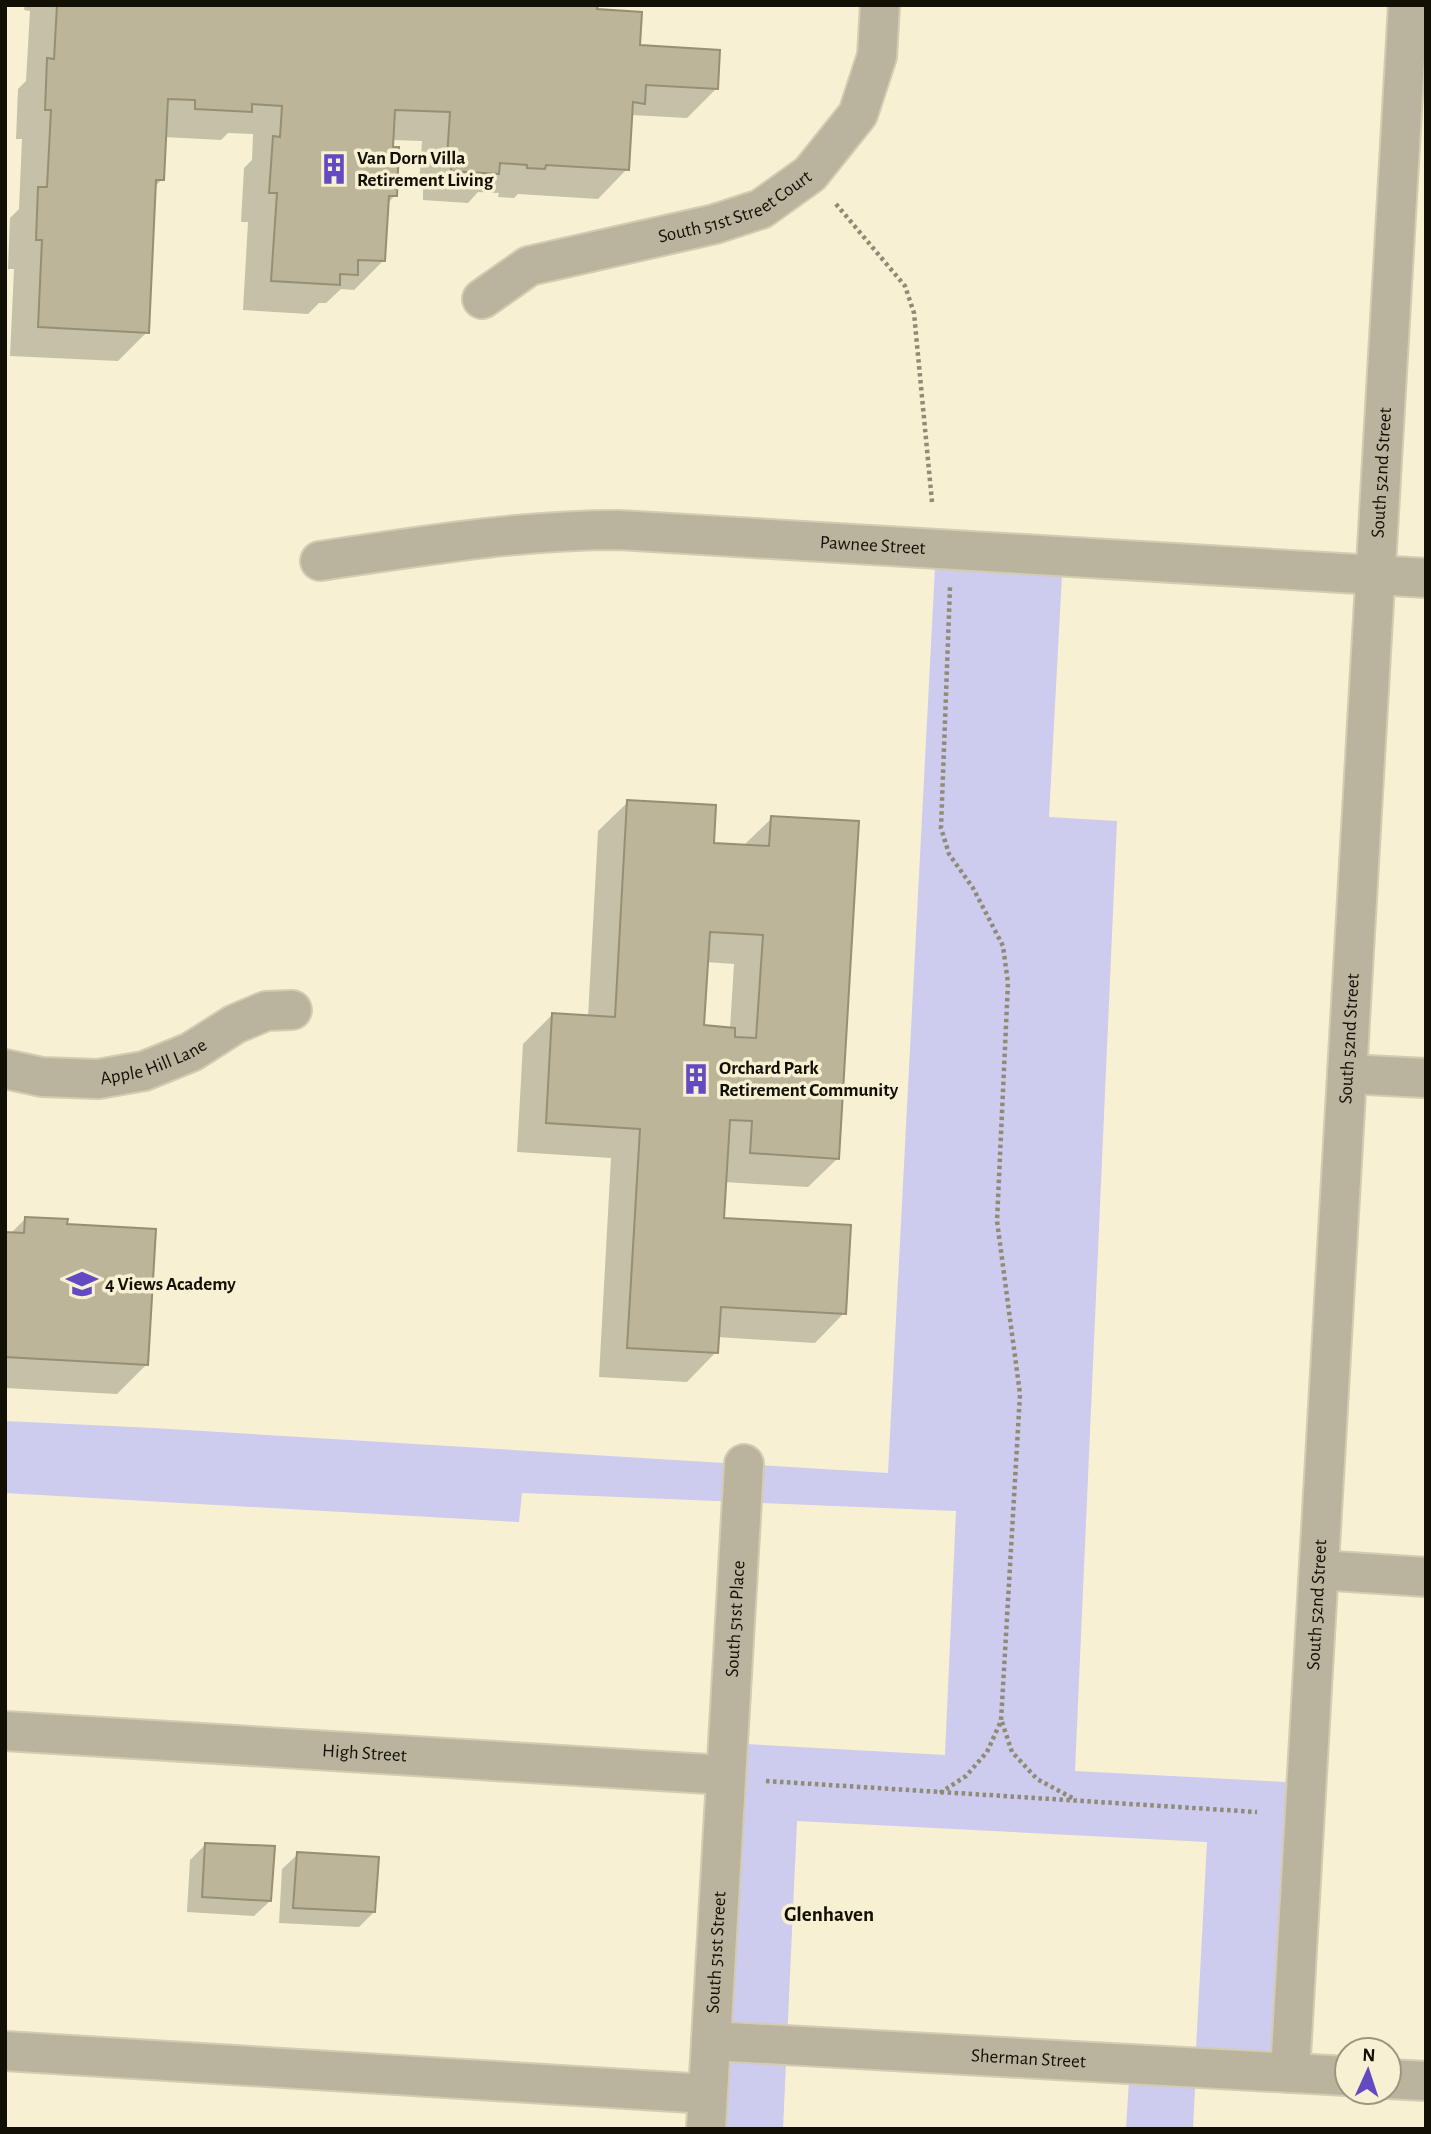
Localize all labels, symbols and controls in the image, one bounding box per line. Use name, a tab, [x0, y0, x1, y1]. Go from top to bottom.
place label: Van Dorn Villa Retirement Living	[357, 149, 494, 190]
building icon: Van Dorn Villa Retirement Living	[317, 152, 351, 186]
street label: South 51st Street Court	[656, 167, 815, 246]
street label: South 52nd Street	[1368, 407, 1395, 538]
street label: Pawnee Street	[819, 532, 926, 558]
street label: South 52nd Street	[1336, 973, 1362, 1105]
street label: Apple Hill Lane	[99, 1035, 210, 1088]
place label: Orchard Park Retirement Community	[719, 1059, 899, 1100]
building icon: Orchard Park Retirement Community	[679, 1062, 713, 1096]
school or university icon: 4 Views Academy	[65, 1267, 99, 1301]
place label: 4 Views Academy	[105, 1275, 236, 1294]
street label: South 52nd Street	[1304, 1539, 1330, 1671]
street label: South 51st Place	[722, 1560, 748, 1678]
street label: High Street	[322, 1741, 407, 1765]
street label: South 51st Street	[703, 1891, 729, 2014]
district label: Glenhaven	[784, 1904, 874, 1925]
north arrow	[1333, 2036, 1403, 2106]
street label: Sherman Street	[971, 2046, 1086, 2071]
text: N	[1362, 2046, 1376, 2065]

